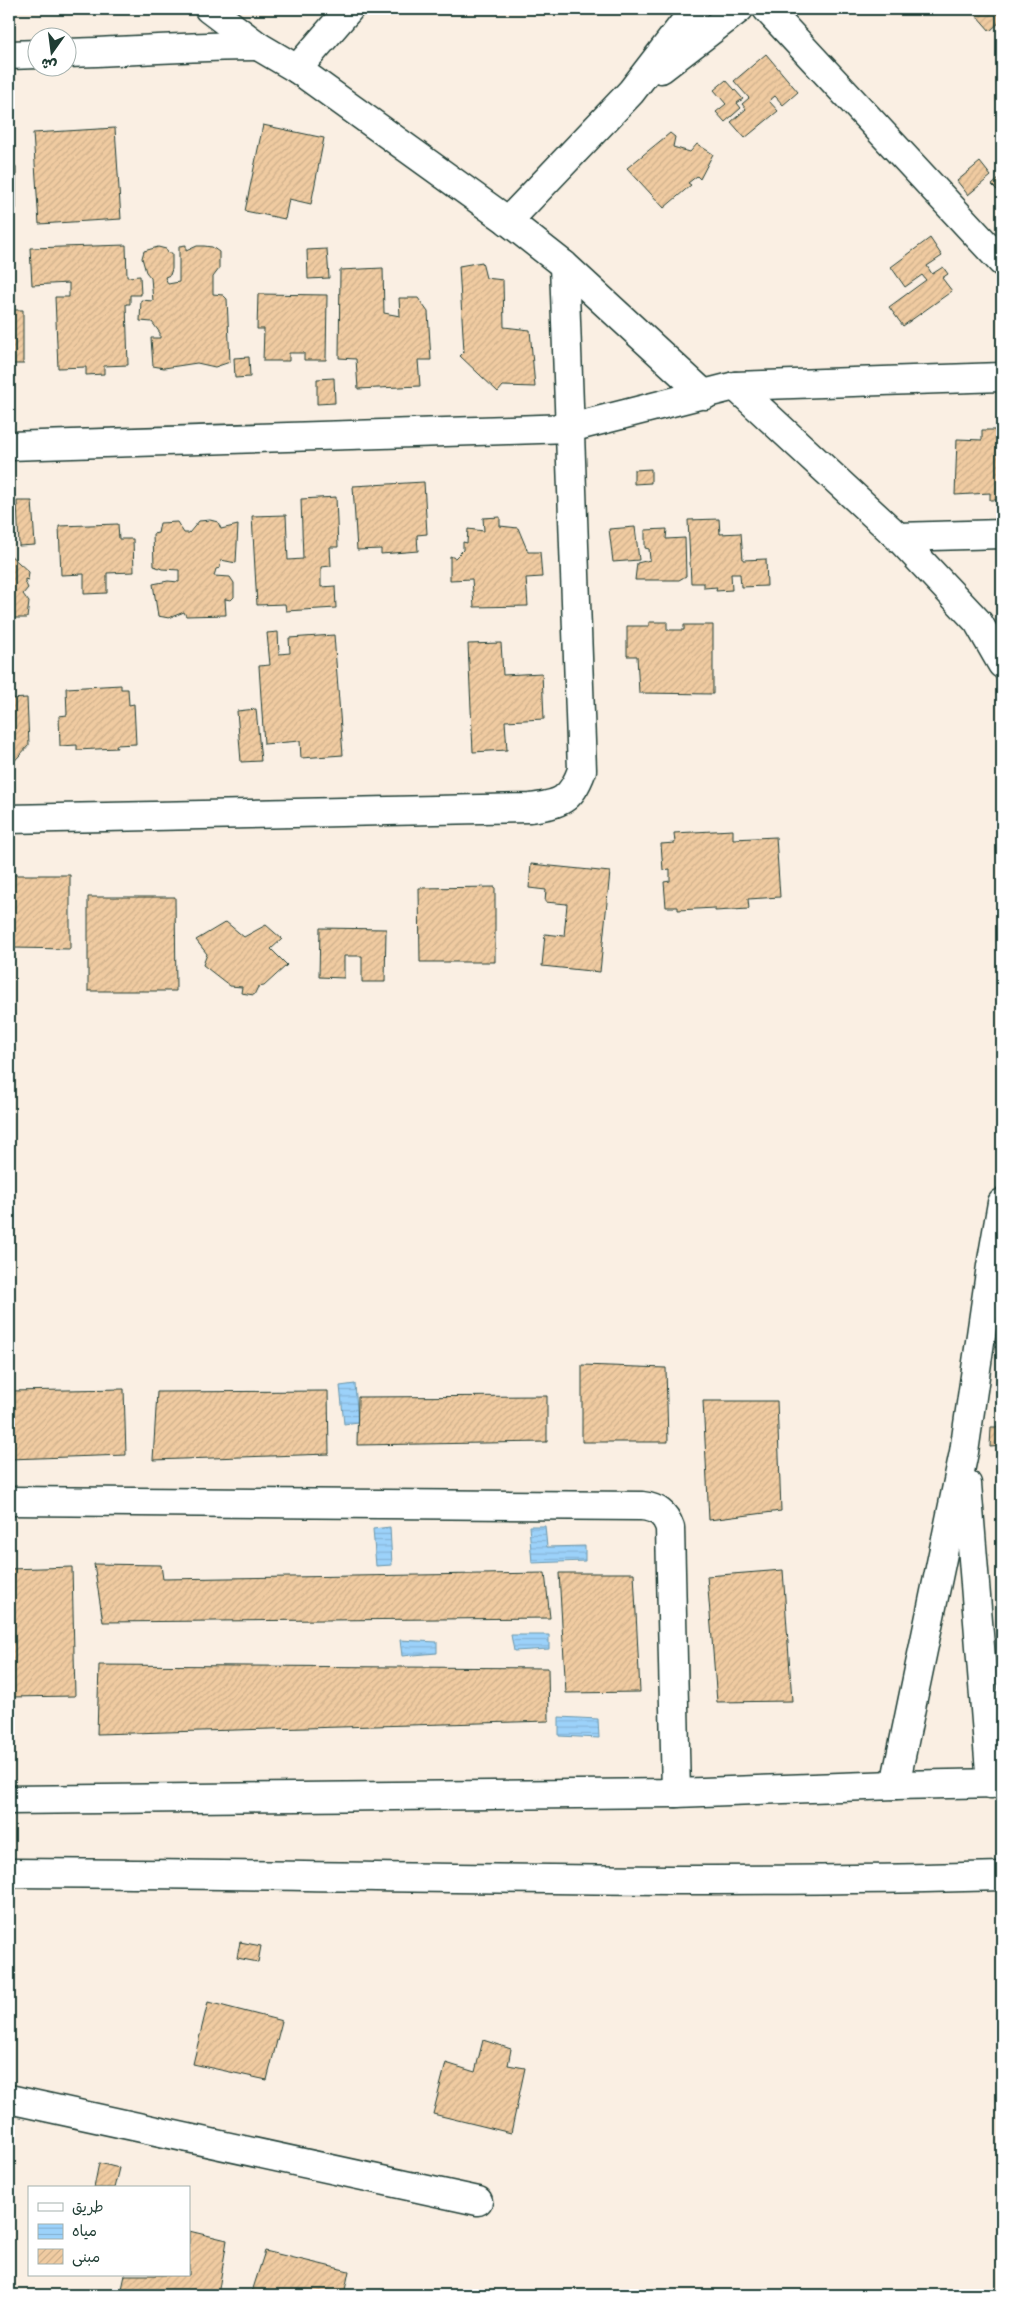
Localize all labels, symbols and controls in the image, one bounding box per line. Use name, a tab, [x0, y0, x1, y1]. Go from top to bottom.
north arrow	[28, 28, 78, 78]
text: ش	[39, 51, 59, 74]
legend	[28, 2186, 190, 2276]
text: طريق	[72, 2198, 104, 2220]
text: مياه	[72, 2222, 97, 2244]
text: مبنى	[72, 2248, 100, 2270]

